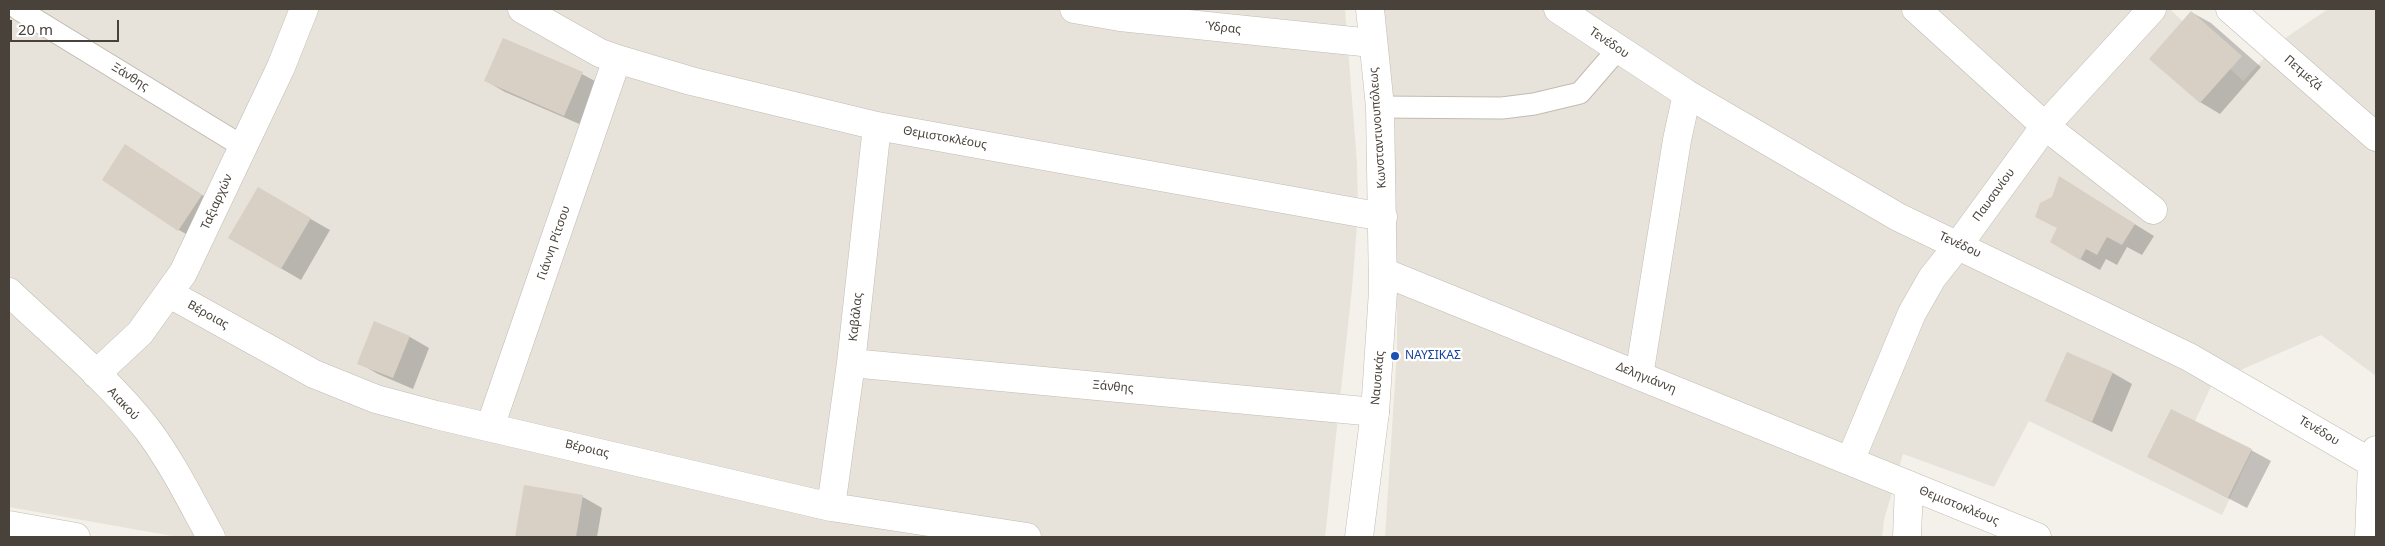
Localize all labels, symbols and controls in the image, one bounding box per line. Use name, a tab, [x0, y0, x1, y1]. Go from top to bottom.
scale bar	[12, 10, 121, 42]
text: 20 m	[18, 19, 53, 39]
street label: Ύδρας	[1204, 19, 1242, 37]
street label: Τενέδου	[1586, 25, 1632, 61]
street label: Πετμεζά	[2281, 53, 2325, 93]
street label: Ξάνθης	[109, 60, 151, 94]
street label: Κωνσταντινουπόλεως	[1367, 67, 1389, 189]
street label: Θεμιστοκλέους	[902, 124, 988, 152]
street label: Παυσανίου	[1970, 166, 2018, 224]
street label: Ταξιαρχών	[198, 172, 236, 232]
street label: Γιάννη Ρίτσου	[535, 204, 573, 282]
street label: Τενέδου	[1937, 229, 1983, 261]
street label: Καβάλας	[846, 292, 866, 342]
street label: Βέροιας	[185, 298, 231, 332]
place label: ΝΑΥΣΙΚΑΣ	[1405, 349, 1461, 363]
street label: Ναυσικάς	[1368, 350, 1388, 406]
marker: ΝΑΥΣΙΚΑΣ	[1389, 350, 1401, 362]
street label: Δεληγιάννη	[1614, 359, 1678, 397]
street label: Ξάνθης	[1092, 378, 1134, 396]
street label: Αιακού	[104, 385, 142, 423]
street label: Τενέδου	[2296, 413, 2342, 449]
street label: Βέροιας	[564, 437, 610, 461]
street label: Θεμιστοκλέους	[1917, 483, 2001, 529]

